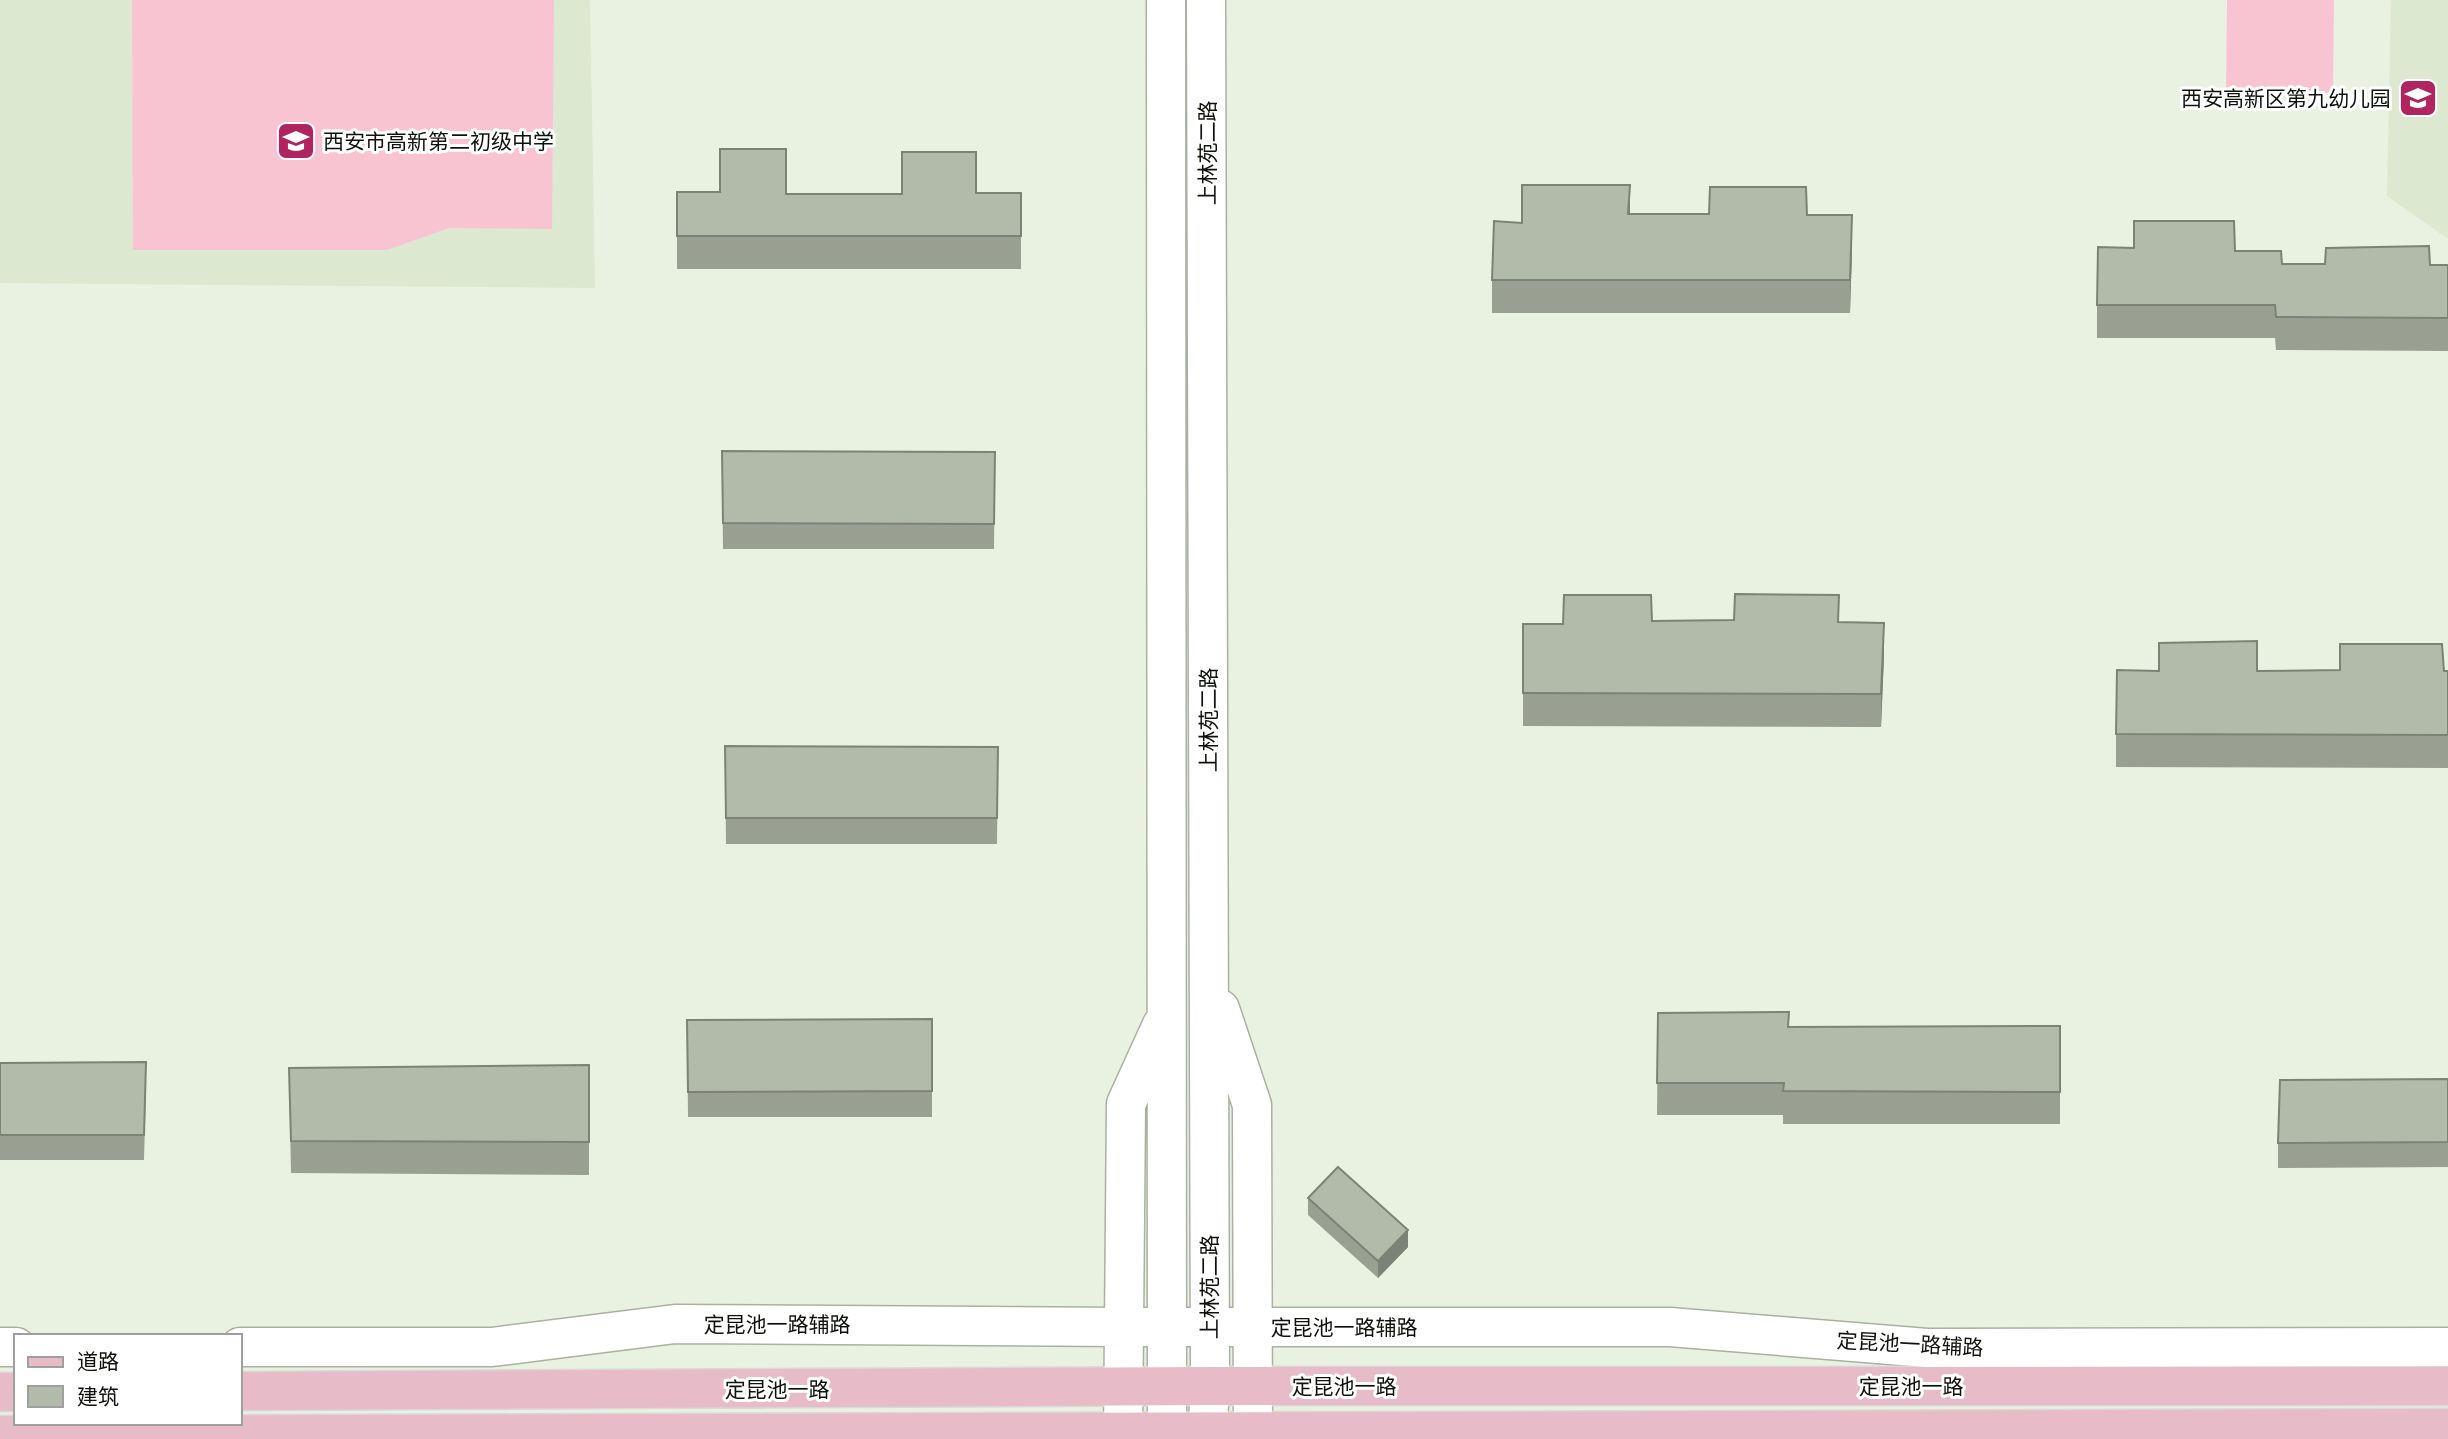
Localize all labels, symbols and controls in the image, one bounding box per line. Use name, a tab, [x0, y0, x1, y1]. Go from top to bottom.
school or university icon: 西安高新区第九幼儿园	[2397, 77, 2439, 119]
place label: 西安高新区第九幼儿园	[2181, 86, 2391, 111]
street label: 上林苑二路	[1195, 101, 1220, 206]
school or university icon: 西安市高新第二初级中学	[275, 120, 317, 162]
place label: 西安市高新第二初级中学	[323, 129, 554, 154]
street label: 上林苑二路	[1196, 668, 1221, 773]
street label: 上林苑二路	[1197, 1235, 1222, 1340]
street label: 定昆池一路辅路	[704, 1312, 851, 1337]
street label: 定昆池一路辅路	[1271, 1315, 1418, 1340]
street label: 定昆池一路辅路	[1836, 1328, 1984, 1360]
legend	[14, 1334, 242, 1425]
text: 道路	[77, 1349, 119, 1374]
street label: 定昆池一路	[1292, 1374, 1397, 1399]
street label: 定昆池一路	[1859, 1374, 1964, 1399]
street label: 定昆池一路	[725, 1377, 830, 1402]
text: 建筑	[77, 1384, 119, 1409]

